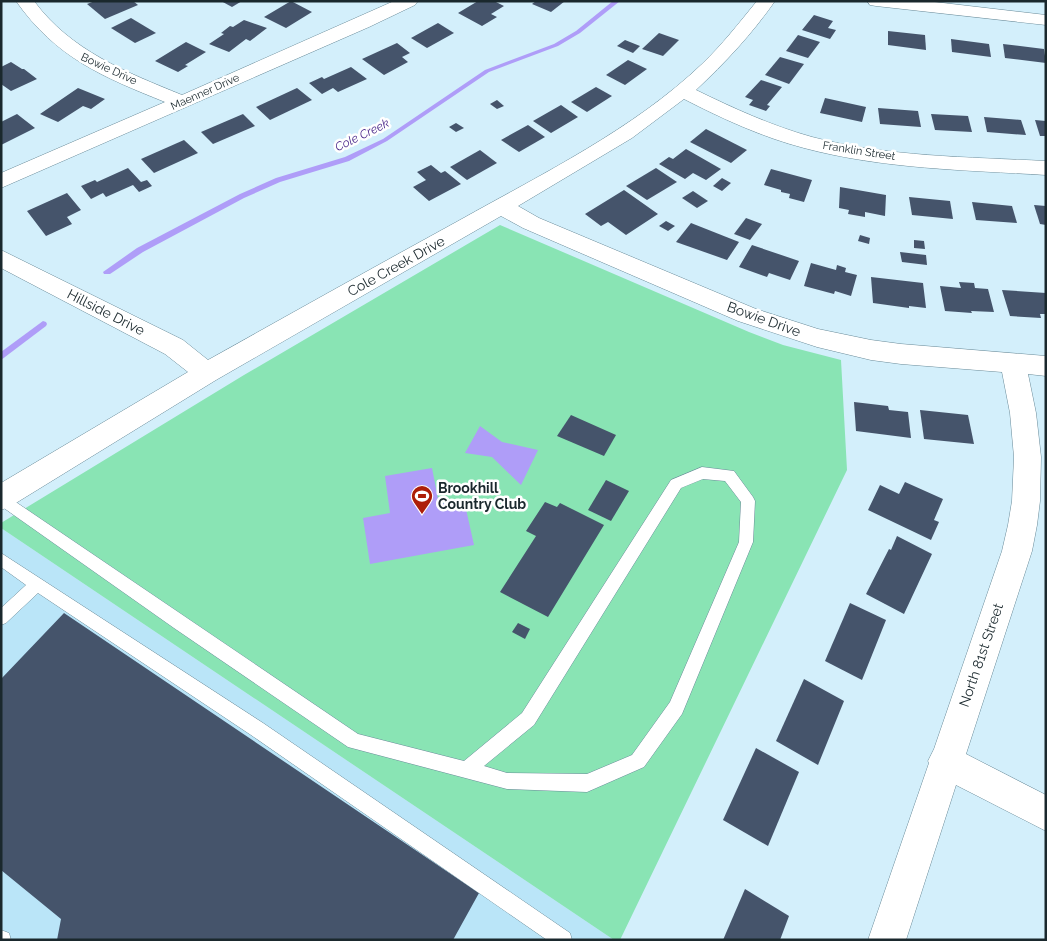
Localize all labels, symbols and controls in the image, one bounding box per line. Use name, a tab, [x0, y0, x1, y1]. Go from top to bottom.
street label: Bowie Drive	[79, 50, 140, 88]
street label: Maenner Drive	[169, 71, 242, 113]
water label: Cole Creek	[333, 116, 392, 154]
street label: Franklin Street	[822, 139, 896, 163]
street label: Cole Creek Drive	[345, 233, 447, 299]
street label: Hillside Drive	[65, 286, 147, 338]
street label: Bowie Drive	[725, 298, 803, 340]
place label: Brookhill Country Club	[438, 480, 526, 512]
sports icon: Brookhill Country Club	[410, 484, 434, 515]
street label: North 81st Street	[956, 601, 1006, 709]

